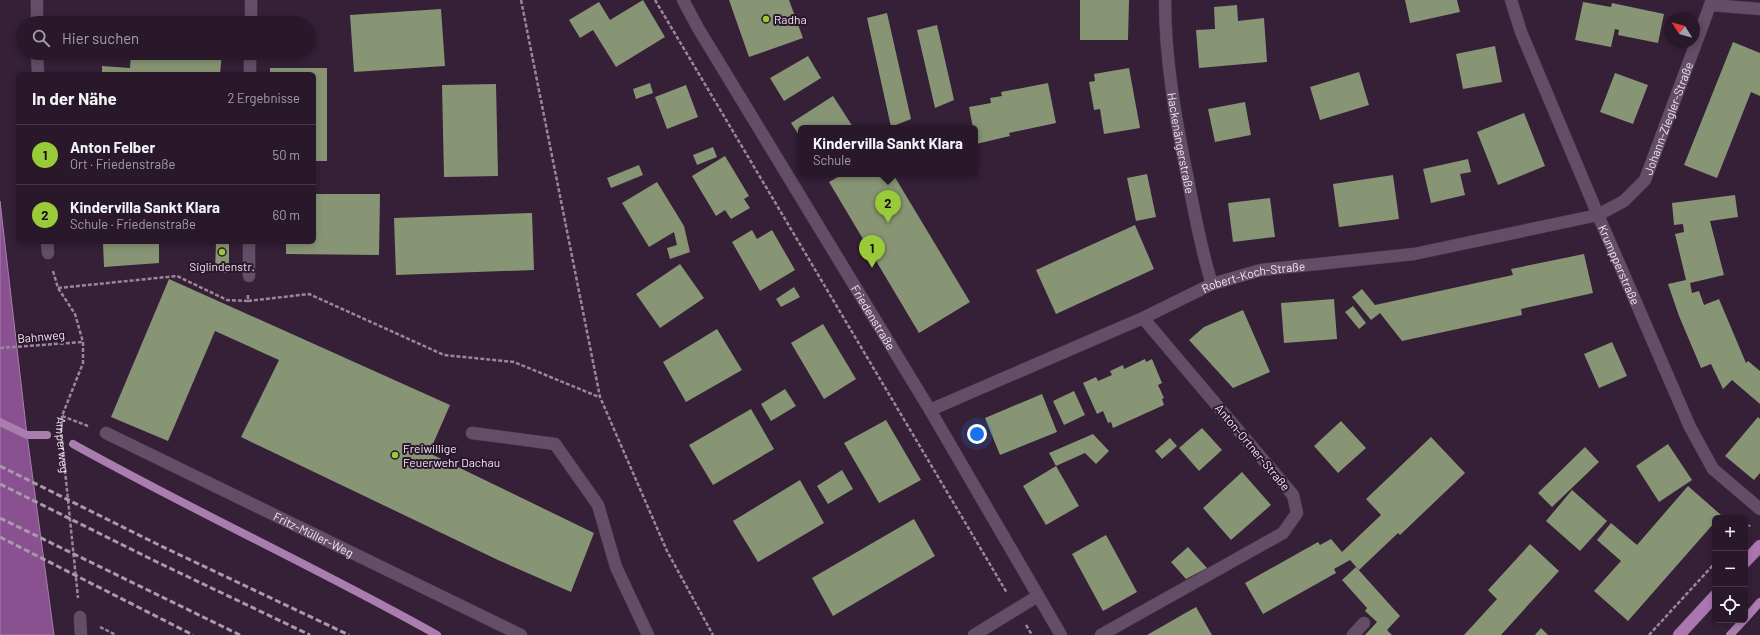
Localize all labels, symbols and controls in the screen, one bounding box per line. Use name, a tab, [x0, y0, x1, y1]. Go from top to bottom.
place label: Radha	[774, 12, 807, 26]
north arrow	[1664, 12, 1700, 48]
marker: Radha	[761, 14, 771, 24]
search box	[16, 16, 316, 60]
icon: search	[30, 27, 52, 49]
text: Hier suchen	[62, 29, 139, 47]
street label: Johann-Ziegler-Straße	[1641, 60, 1695, 177]
text: In der Nähe	[32, 88, 117, 108]
text: 2 Ergebnisse	[227, 90, 300, 106]
street label: Hackenängerstraße	[1165, 91, 1197, 195]
popup	[798, 125, 978, 177]
text: Kindervilla Sankt Klara	[813, 134, 963, 152]
text: Anton Felber	[70, 138, 155, 156]
text: 1	[43, 147, 47, 163]
text: 50 m	[273, 147, 300, 163]
text: Schule	[813, 152, 851, 168]
text: Ort · Friedenstraße	[70, 156, 175, 172]
pin: 2	[875, 190, 901, 223]
text: Kindervilla Sankt Klara	[70, 198, 220, 216]
text: 2	[41, 207, 49, 223]
text: 60 m	[273, 207, 300, 223]
text: Schule · Friedenstraße	[70, 216, 196, 232]
street label: Krumpperstraße	[1596, 222, 1643, 307]
pin: 1	[859, 235, 885, 268]
marker: Siglindenstr.	[217, 247, 227, 257]
street label: Robert-Koch-Straße	[1199, 258, 1306, 295]
place label: Siglindenstr.	[189, 259, 255, 273]
street label: Friedenstraße	[848, 282, 899, 352]
street label: Bahnweg	[17, 327, 65, 345]
street label: Anton-Ortner-Straße	[1213, 401, 1293, 493]
street label: Amperweg	[54, 417, 72, 474]
your location	[967, 424, 987, 444]
place label: Freiwillige Feuerwehr Dachau	[403, 441, 500, 469]
marker: Freiwillige Feuerwehr Dachau	[390, 450, 400, 460]
street label: Fritz-Müller-Weg	[271, 509, 356, 560]
map controls	[1712, 515, 1748, 623]
button: +	[1712, 515, 1748, 551]
button: −	[1712, 551, 1748, 587]
button: locate	[1712, 587, 1748, 623]

